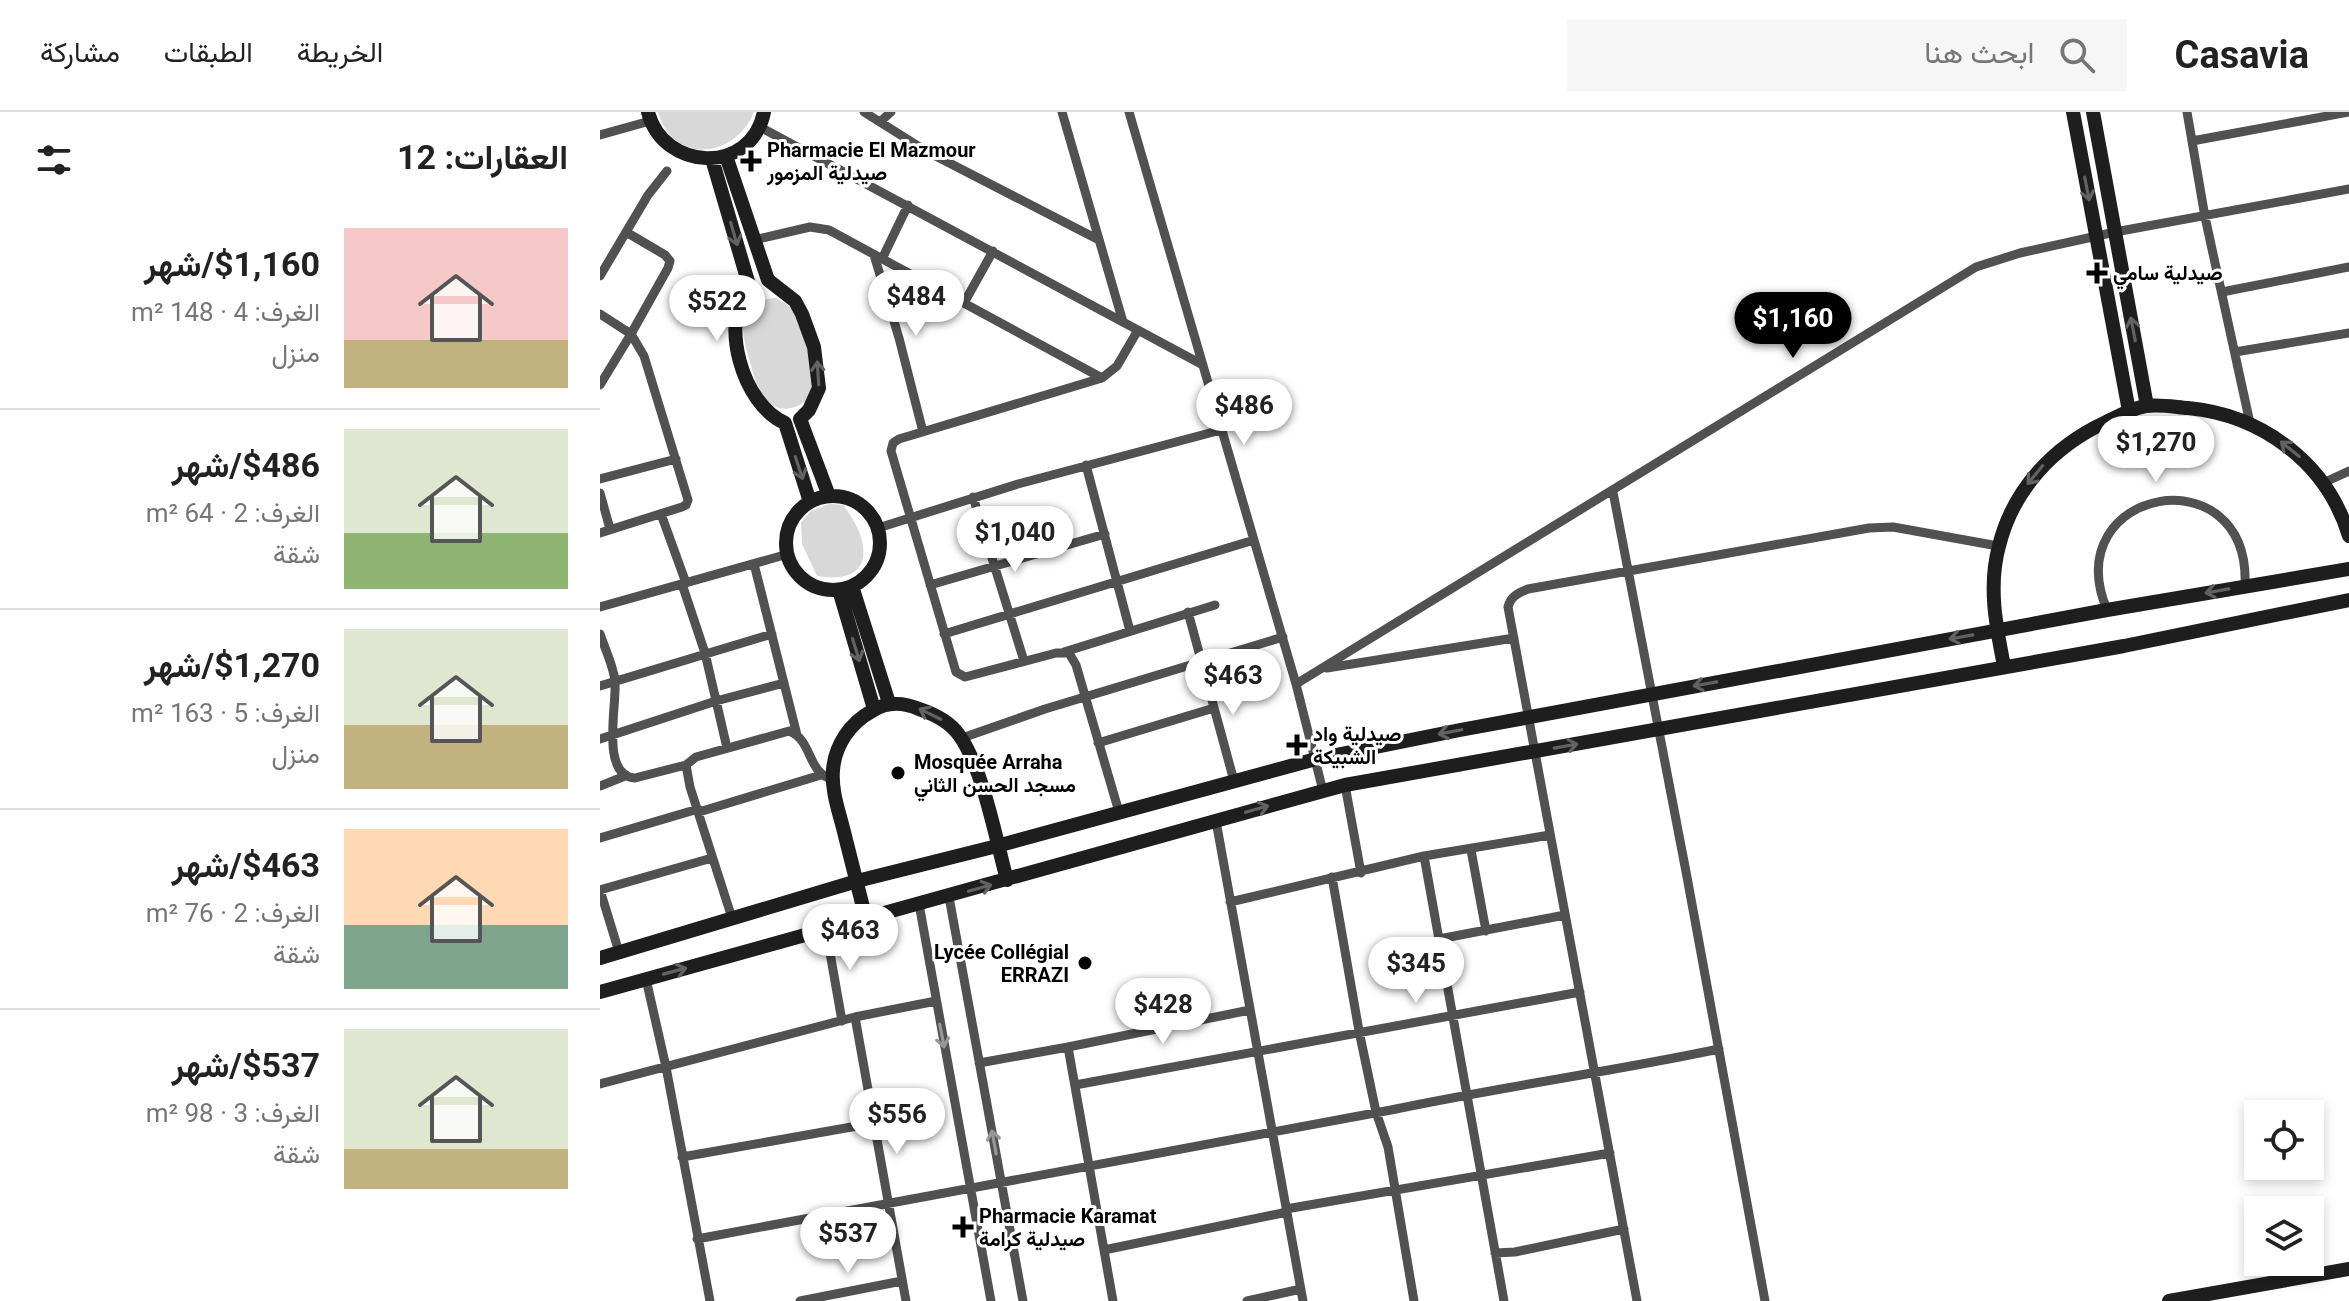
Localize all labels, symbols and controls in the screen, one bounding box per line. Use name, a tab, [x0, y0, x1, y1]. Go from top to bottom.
search box	[1567, 19, 2127, 91]
icon: search	[2055, 33, 2099, 77]
text: Casavia	[2175, 33, 2309, 77]
text: ابحث هنا	[1924, 35, 2035, 70]
text: مشاركة	[40, 36, 120, 69]
text: الطبقات	[164, 36, 253, 69]
text: الخريطة	[297, 36, 383, 69]
text: العقارات: 12	[397, 137, 568, 177]
icon: filters	[32, 138, 76, 182]
place label: Pharmacie El Mazmour صيدلية المزمور	[766, 138, 976, 186]
marker: Pharmacie El Mazmour صيدلية المزمور	[742, 152, 760, 170]
one-way arrow	[2081, 175, 2096, 201]
one-way arrow	[728, 221, 742, 246]
text: $1,160/شهر	[144, 244, 320, 284]
icon: home	[408, 260, 504, 356]
place label: صيدلية سامي	[2113, 261, 2223, 290]
marker: صيدلية سامي	[2088, 264, 2106, 282]
pin: $484	[869, 270, 963, 338]
pin: $522	[670, 275, 764, 343]
text: $484	[886, 281, 946, 311]
text: $522	[687, 286, 747, 316]
pin: $1,160	[1728, 292, 1858, 360]
text: الغرف: 4 · 148 m²	[131, 297, 320, 327]
text: $1,160	[1753, 303, 1833, 333]
one-way arrow	[2124, 317, 2139, 342]
text: منزل	[271, 338, 320, 368]
one-way arrow	[810, 360, 825, 387]
pin: $486	[1197, 379, 1291, 447]
text: $486	[1214, 390, 1274, 420]
pin: $1,270	[2091, 416, 2221, 484]
text: $1,270	[2116, 427, 2196, 457]
one-way arrow	[2280, 441, 2301, 459]
text: $486/شهر	[172, 445, 320, 485]
one-way arrow	[792, 454, 807, 480]
icon: home	[408, 461, 504, 557]
one-way arrow	[2026, 465, 2044, 486]
text: الغرف: 2 · 64 m²	[146, 498, 320, 528]
pin: $1,040	[950, 506, 1080, 574]
text: $1,040	[975, 517, 1055, 547]
text: شقة	[273, 539, 320, 569]
one-way arrow	[2205, 584, 2230, 599]
one-way arrow	[1949, 630, 1974, 645]
one-way arrow	[849, 636, 864, 662]
text: $1,270/شهر	[144, 645, 320, 685]
pin: $463	[1186, 649, 1280, 717]
text: $463	[1203, 660, 1263, 690]
icon: home	[408, 661, 504, 757]
one-way arrow	[1693, 677, 1718, 692]
text: الغرف: 5 · 163 m²	[131, 698, 320, 728]
one-way arrow	[919, 706, 943, 721]
place label: صيدلية واد الشبيكة	[1313, 722, 1401, 769]
one-way arrow	[1437, 725, 1463, 740]
marker: صيدلية واد الشبيكة	[1288, 736, 1306, 754]
one-way arrow	[1553, 738, 1579, 753]
text: منزل	[271, 739, 320, 769]
place label: Mosquée Arraha مسجد الحسن الثاني	[914, 750, 1076, 802]
marker: Mosquée Arraha مسجد الحسن الثاني	[889, 764, 907, 782]
one-way arrow	[1244, 801, 1269, 816]
text: $463/شهر	[172, 845, 320, 885]
icon: home	[408, 861, 504, 957]
one-way arrow	[966, 880, 992, 895]
text: الغرف: 2 · 76 m²	[146, 898, 320, 928]
pin: $463	[803, 904, 897, 972]
text: $463	[820, 915, 880, 945]
pin: $345	[1369, 937, 1463, 1005]
text: شقة	[273, 939, 320, 969]
place label: Lycée Collégial ERRAZI	[934, 940, 1069, 987]
text: $345	[1386, 948, 1446, 978]
marker: Lycée Collégial ERRAZI	[1076, 954, 1094, 972]
one-way arrow	[662, 963, 688, 978]
pin: $428	[1116, 978, 1210, 1046]
text: $428	[1133, 989, 1193, 1019]
one-way arrow	[936, 1023, 951, 1049]
text: $537/شهر	[172, 1045, 320, 1085]
icon: home	[408, 1061, 504, 1157]
pin: $556	[850, 1088, 944, 1156]
text: الغرف: 3 · 98 m²	[146, 1098, 320, 1128]
text: $556	[867, 1099, 927, 1129]
map controls	[2244, 1100, 2324, 1276]
button: locate	[2244, 1100, 2324, 1180]
one-way arrow	[985, 1129, 1000, 1155]
text: شقة	[273, 1139, 320, 1169]
button: layers	[2244, 1196, 2324, 1276]
place label: Pharmacie Karamat صيدلية كرامة	[979, 1204, 1157, 1252]
pin: $537	[801, 1207, 895, 1275]
text: $537	[818, 1218, 878, 1248]
marker: Pharmacie Karamat صيدلية كرامة	[954, 1218, 972, 1236]

